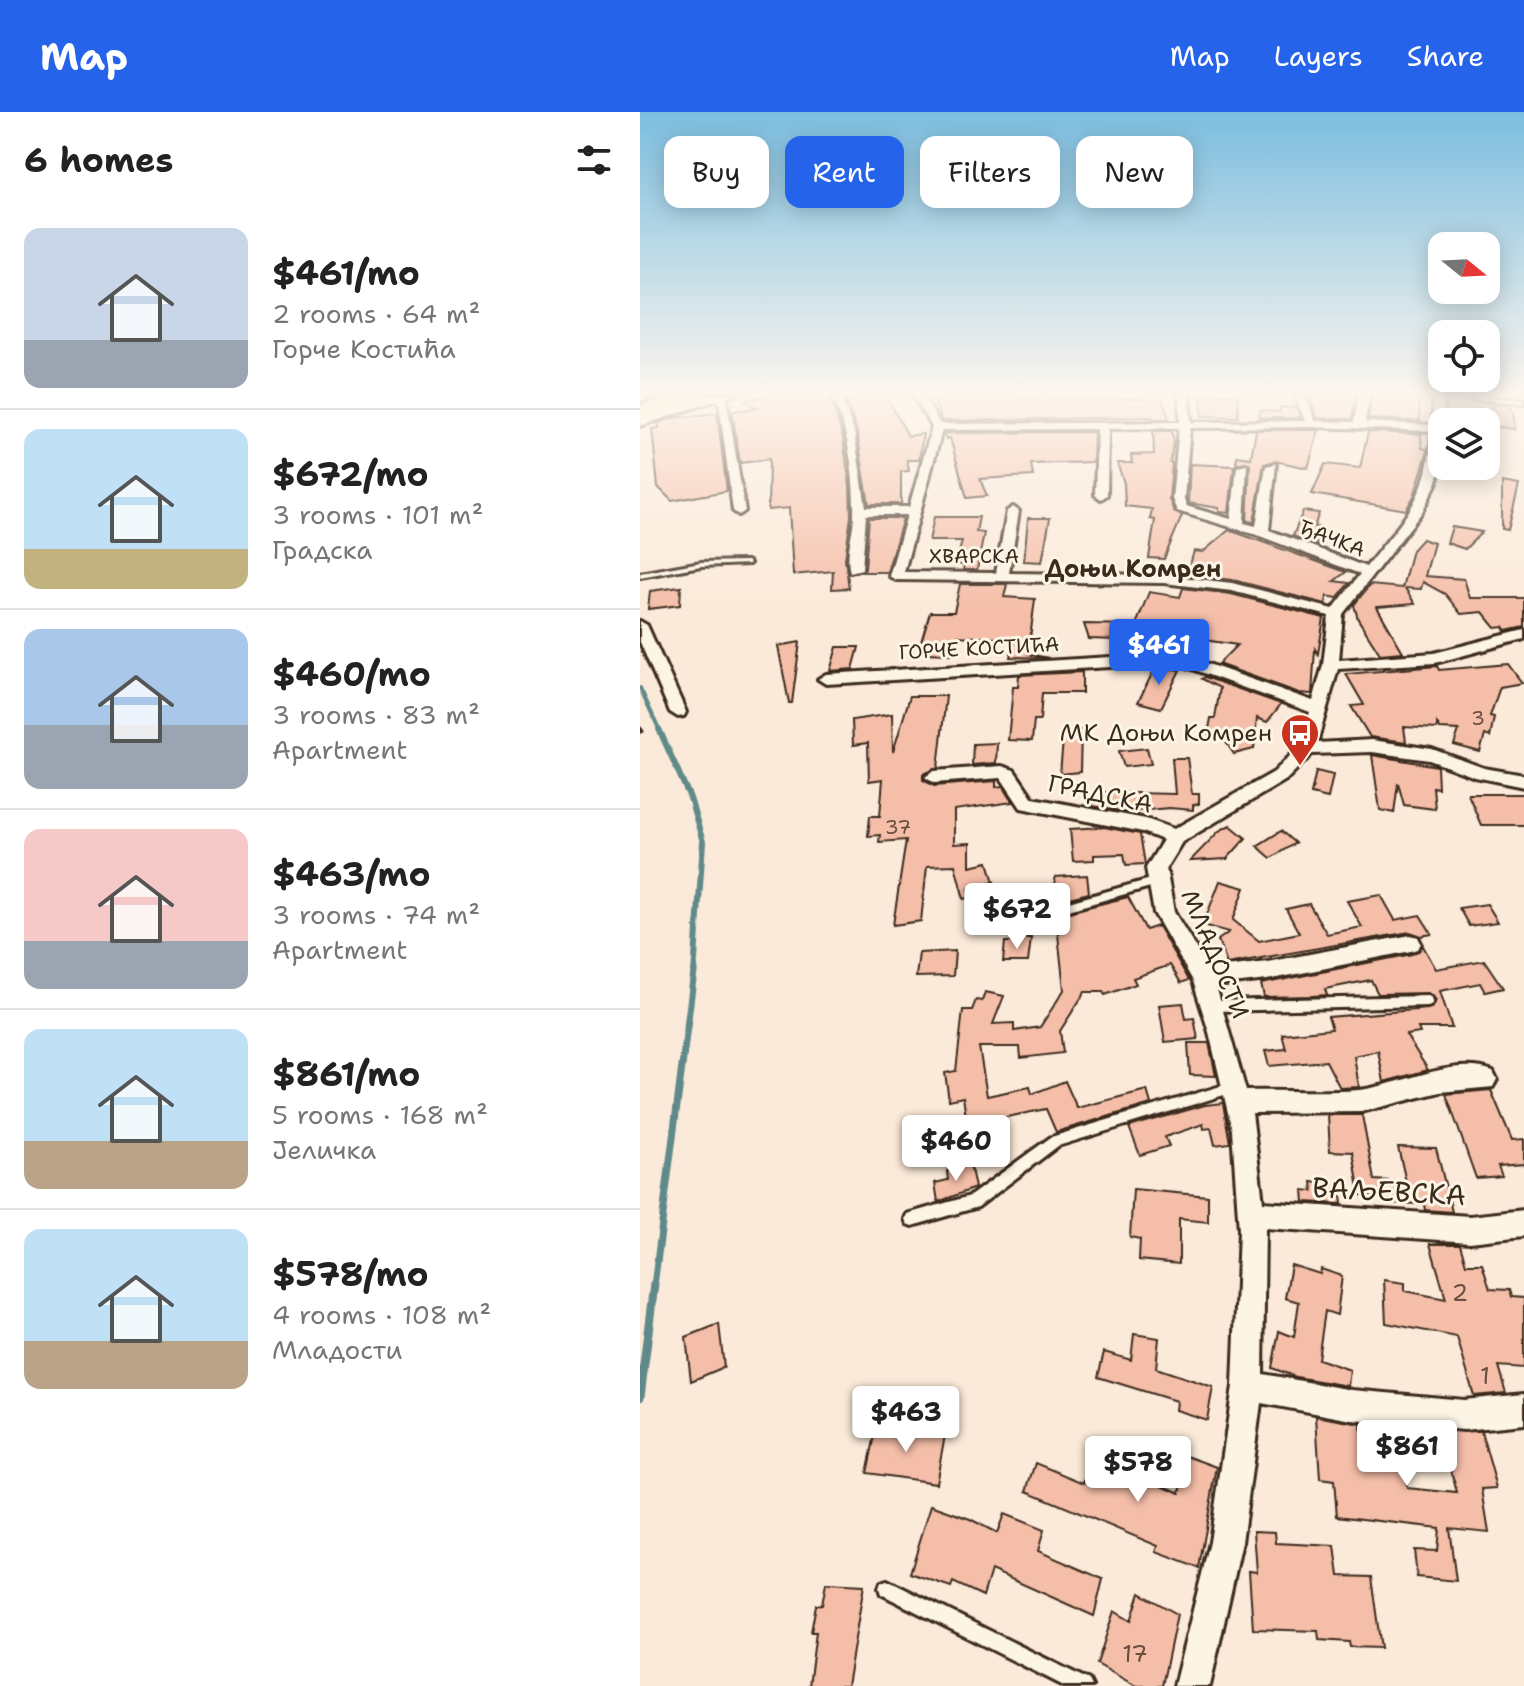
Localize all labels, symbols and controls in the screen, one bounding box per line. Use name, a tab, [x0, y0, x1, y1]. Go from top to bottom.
text: Map	[40, 31, 128, 82]
text: Map	[1170, 37, 1230, 75]
text: Layers	[1274, 37, 1363, 75]
text: Share	[1407, 37, 1484, 75]
chip: Buy	[664, 136, 769, 208]
chip: Rent	[785, 136, 904, 208]
chip: Filters	[920, 136, 1060, 208]
chip: New	[1076, 136, 1193, 208]
text: 6 homes	[24, 137, 173, 183]
icon: filters	[572, 138, 616, 182]
north arrow	[1428, 232, 1500, 304]
map controls	[1428, 232, 1500, 480]
text: $461/mo	[272, 250, 420, 296]
icon: home	[88, 260, 184, 356]
text: 2 rooms · 64 m²	[272, 296, 480, 331]
button: locate	[1428, 320, 1500, 392]
text: Горче Костића	[272, 331, 456, 366]
button: layers	[1428, 408, 1500, 480]
text: $672/mo	[272, 451, 429, 497]
icon: home	[88, 461, 184, 557]
text: 3 rooms · 101 m²	[272, 497, 483, 532]
street label: ЂАЧКА	[1295, 514, 1369, 562]
text: Градска	[272, 532, 372, 567]
street label: ХВАРСКА	[929, 543, 1019, 569]
district label: Доњи Комрен	[1045, 553, 1221, 585]
pin: $461	[1112, 619, 1206, 687]
text: $461	[1127, 627, 1191, 662]
street label: ГОРЧЕ КОСТИЋА	[898, 631, 1060, 665]
text: $460/mo	[272, 651, 431, 697]
icon: home	[88, 661, 184, 757]
text: 3 rooms · 83 m²	[272, 697, 480, 732]
house number: 3	[1471, 705, 1485, 731]
bus stop icon: МК Доњи Комрен	[1279, 712, 1321, 767]
place label: МК Доњи Комрен	[1060, 717, 1272, 749]
text: Apartment	[272, 732, 408, 767]
street label: ГРАДСКА	[1045, 767, 1155, 821]
house number: 37	[885, 814, 911, 840]
text: $463/mo	[272, 851, 431, 897]
icon: home	[88, 861, 184, 957]
pin: $672	[970, 883, 1064, 951]
street label: МЛАДОСТИ	[1174, 885, 1256, 1023]
text: $672	[982, 891, 1052, 926]
text: 3 rooms · 74 m²	[272, 897, 480, 932]
text: Apartment	[272, 932, 408, 967]
text: $861/mo	[272, 1051, 420, 1097]
icon: home	[88, 1061, 184, 1157]
text: 5 rooms · 168 m²	[272, 1097, 488, 1132]
pin: $460	[909, 1115, 1003, 1183]
text: $460	[920, 1123, 992, 1158]
text: Јеличка	[272, 1132, 376, 1167]
street label: ВАЉЕВСКА	[1311, 1168, 1467, 1214]
text: $578/mo	[272, 1251, 429, 1297]
icon: home	[88, 1261, 184, 1357]
house number: 2	[1452, 1277, 1468, 1309]
text: 4 rooms · 108 m²	[272, 1297, 491, 1332]
text: Младости	[272, 1332, 403, 1367]
house number: 1	[1480, 1360, 1490, 1392]
pin: $463	[859, 1386, 953, 1454]
text: $463	[870, 1394, 942, 1429]
pin: $861	[1360, 1420, 1454, 1488]
text: $861	[1375, 1428, 1439, 1463]
pin: $578	[1091, 1436, 1185, 1504]
text: $578	[1103, 1444, 1173, 1479]
house number: 17	[1122, 1638, 1148, 1670]

